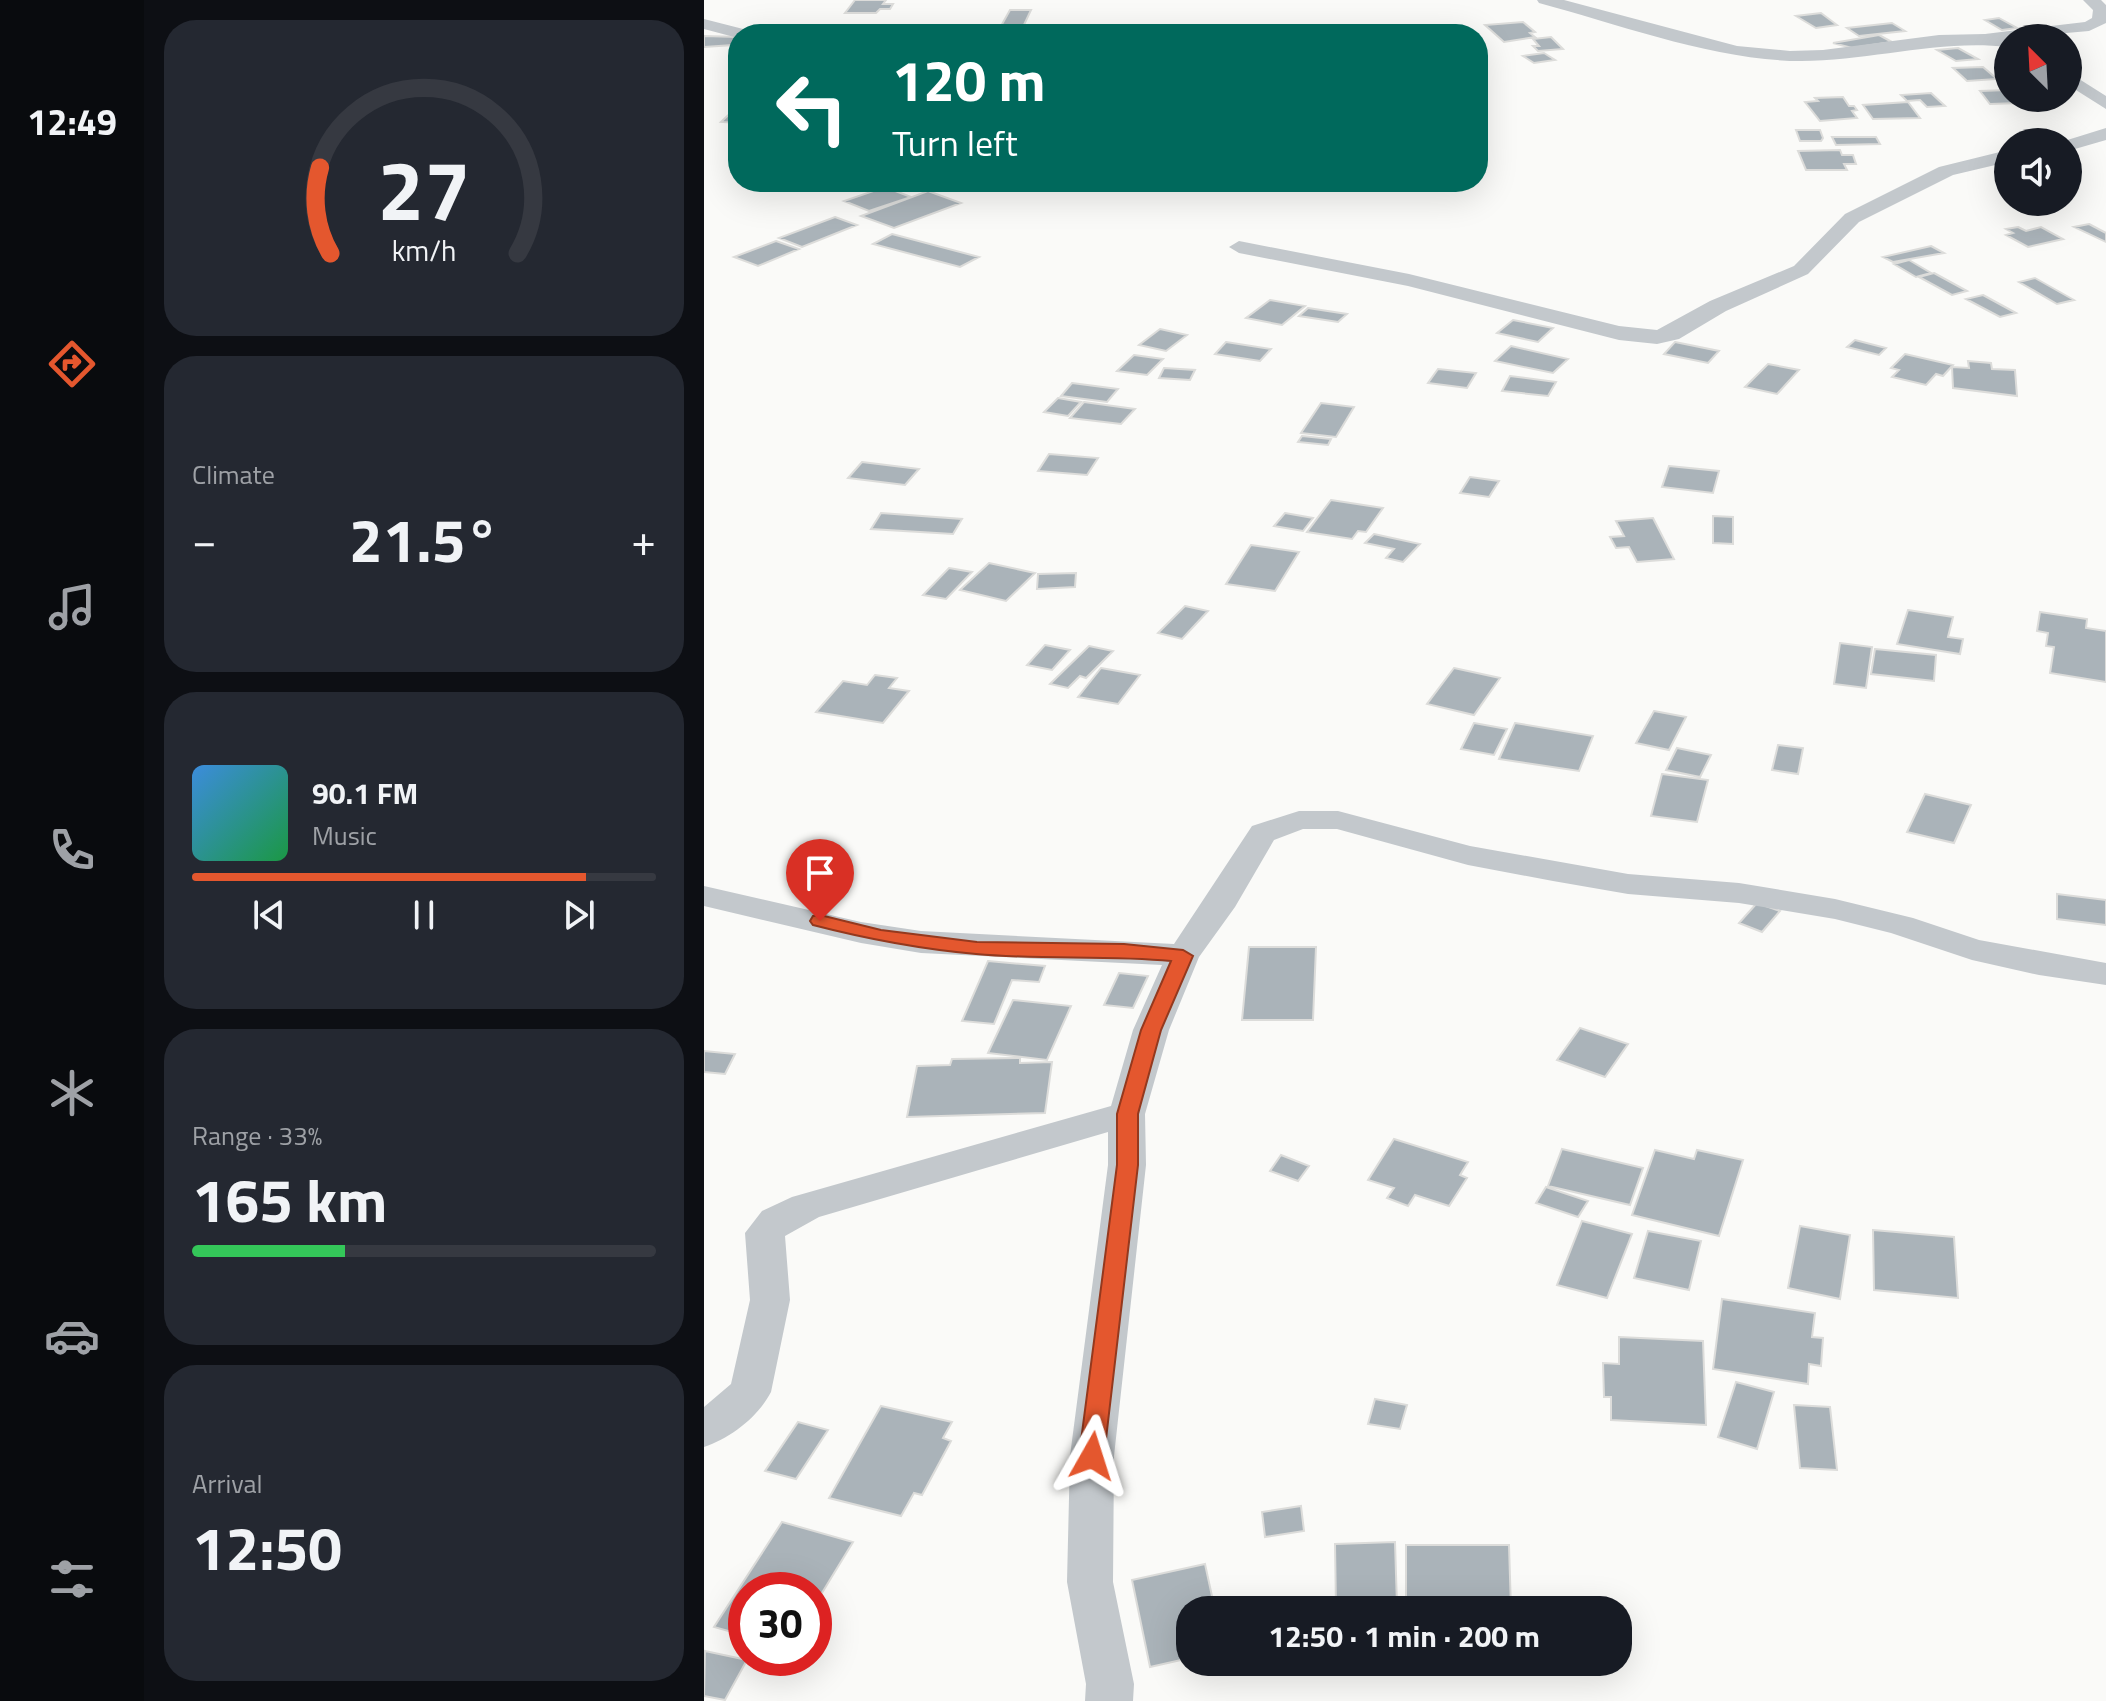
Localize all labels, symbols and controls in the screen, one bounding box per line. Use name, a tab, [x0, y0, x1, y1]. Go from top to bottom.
north arrow	[1994, 24, 2082, 112]
map controls	[1994, 24, 2082, 216]
text: 120 m	[892, 38, 1045, 123]
icon: left	[760, 56, 864, 160]
text: 12:49	[27, 94, 117, 149]
text: Turn left	[892, 115, 1018, 170]
text: 27	[377, 126, 471, 252]
button: sound	[1994, 128, 2082, 216]
text: km/h	[392, 229, 456, 272]
icon: directions	[44, 336, 100, 392]
text: Climate	[192, 455, 275, 494]
text: 21.5°	[349, 494, 499, 585]
text: −	[192, 506, 217, 573]
text: +	[631, 506, 656, 573]
icon: music	[44, 579, 100, 635]
text: 90.1 FM	[312, 770, 418, 816]
text: Music	[312, 816, 377, 855]
icon: phone	[44, 822, 100, 878]
pin	[786, 839, 854, 921]
icon: arrive	[798, 851, 842, 895]
icon: previous	[247, 893, 291, 937]
icon: pause	[402, 893, 446, 937]
icon: next	[557, 893, 601, 937]
icon: climate	[44, 1065, 100, 1121]
text: Range · 33%	[192, 1116, 322, 1155]
text: 165 km	[192, 1154, 387, 1245]
icon: car	[44, 1308, 100, 1364]
position arrow	[1050, 1414, 1134, 1498]
text: Arrival	[192, 1464, 263, 1503]
text: 12:50	[192, 1502, 342, 1593]
icon: filters	[44, 1551, 100, 1607]
speed limit sign: 30	[728, 1572, 832, 1676]
text: 12:50 · 1 min · 200 m	[1268, 1613, 1540, 1659]

